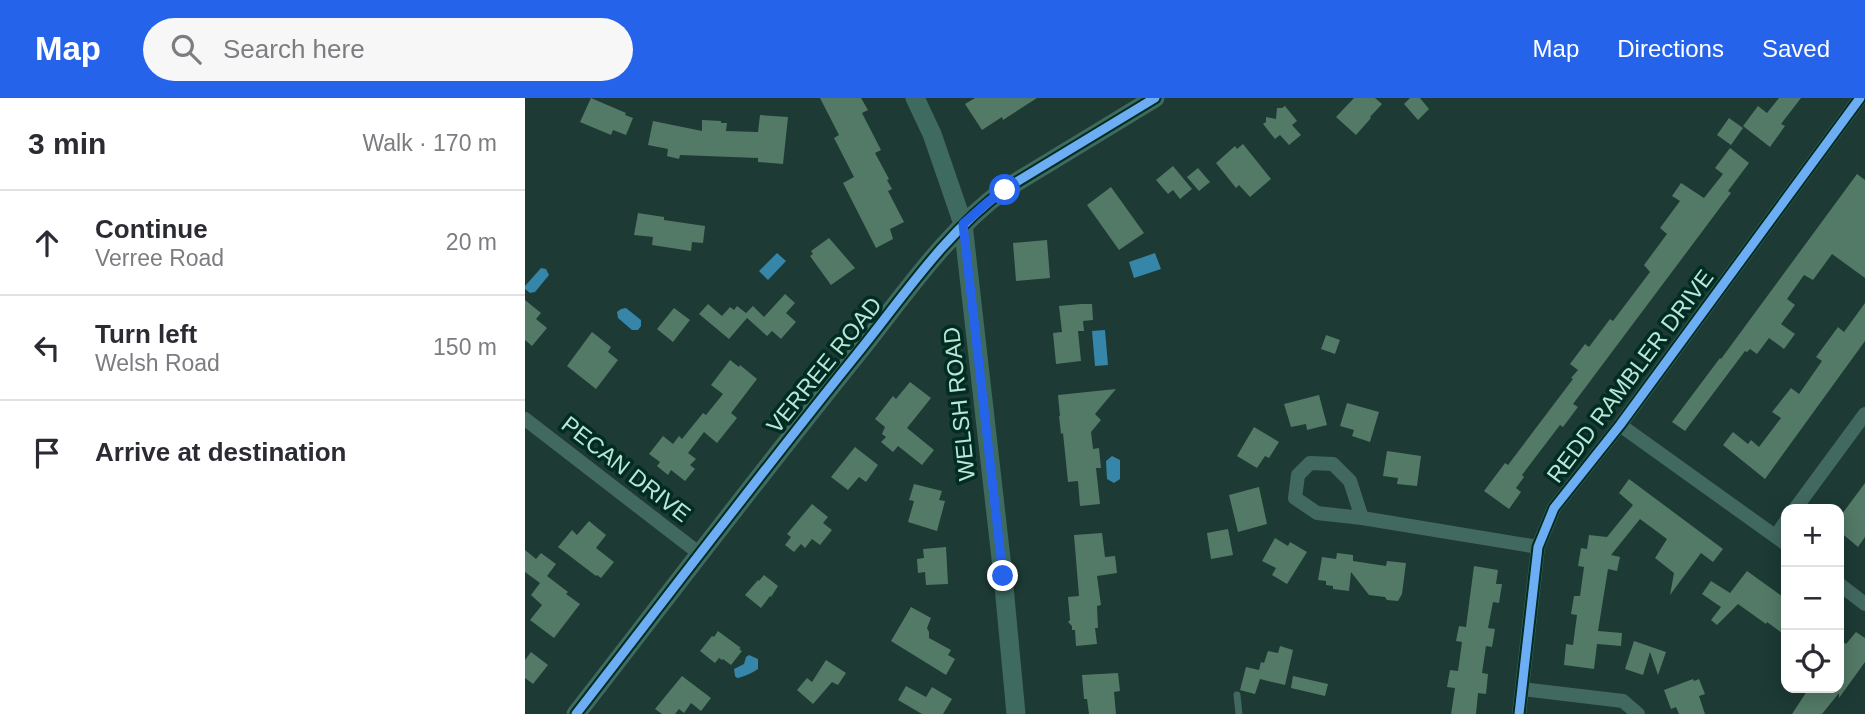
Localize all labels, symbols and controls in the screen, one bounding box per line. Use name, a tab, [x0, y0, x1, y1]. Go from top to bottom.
search box	[143, 18, 633, 81]
text: Map	[35, 30, 101, 67]
icon: search	[167, 30, 205, 68]
text: Search here	[223, 34, 365, 64]
text: Map	[1533, 35, 1579, 62]
text: Directions	[1617, 35, 1724, 62]
text: Saved	[1762, 35, 1830, 62]
text: 3 min	[28, 127, 106, 160]
text: Walk · 170 m	[362, 130, 497, 156]
route start	[989, 174, 1020, 205]
text: Continue	[95, 214, 208, 244]
icon: ahead	[28, 224, 66, 262]
text: 20 m	[446, 229, 497, 255]
text: Verree Road	[95, 245, 224, 271]
street label: REDD RAMBLER DRIVE	[1542, 265, 1718, 487]
street label: VERREE ROAD	[761, 292, 887, 438]
text: Turn left	[95, 319, 197, 349]
street label: WELSH ROAD	[938, 326, 980, 482]
icon: left	[28, 329, 66, 367]
text: 150 m	[433, 334, 497, 360]
text: Welsh Road	[95, 350, 220, 376]
street label: PECAN DRIVE	[557, 411, 695, 527]
icon: arrive	[28, 434, 66, 472]
text: Arrive at destination	[95, 437, 346, 467]
map controls	[1781, 504, 1844, 693]
button: +	[1781, 504, 1844, 567]
route end	[987, 560, 1018, 591]
button: −	[1781, 567, 1844, 630]
button: locate	[1781, 630, 1844, 693]

